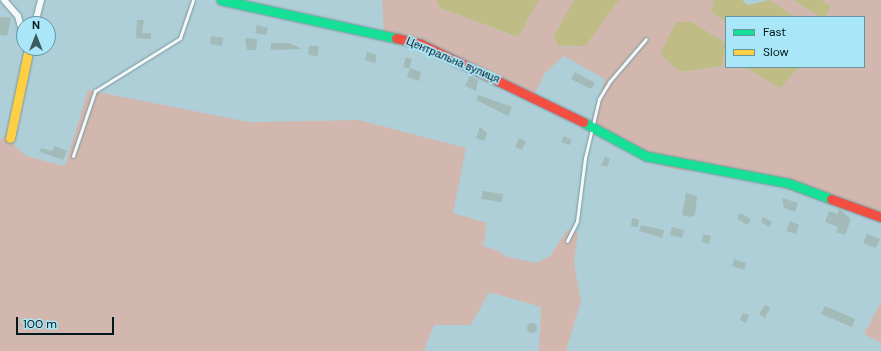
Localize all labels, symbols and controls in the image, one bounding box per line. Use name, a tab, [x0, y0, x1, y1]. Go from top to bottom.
north arrow	[16, 16, 56, 56]
legend	[725, 16, 865, 68]
text: N	[32, 18, 40, 32]
text: Fast	[763, 24, 786, 40]
street label: Центральна вулиця	[404, 34, 502, 86]
text: Slow	[763, 44, 789, 60]
scale bar	[18, 309, 116, 335]
text: 100 m	[23, 316, 57, 332]

